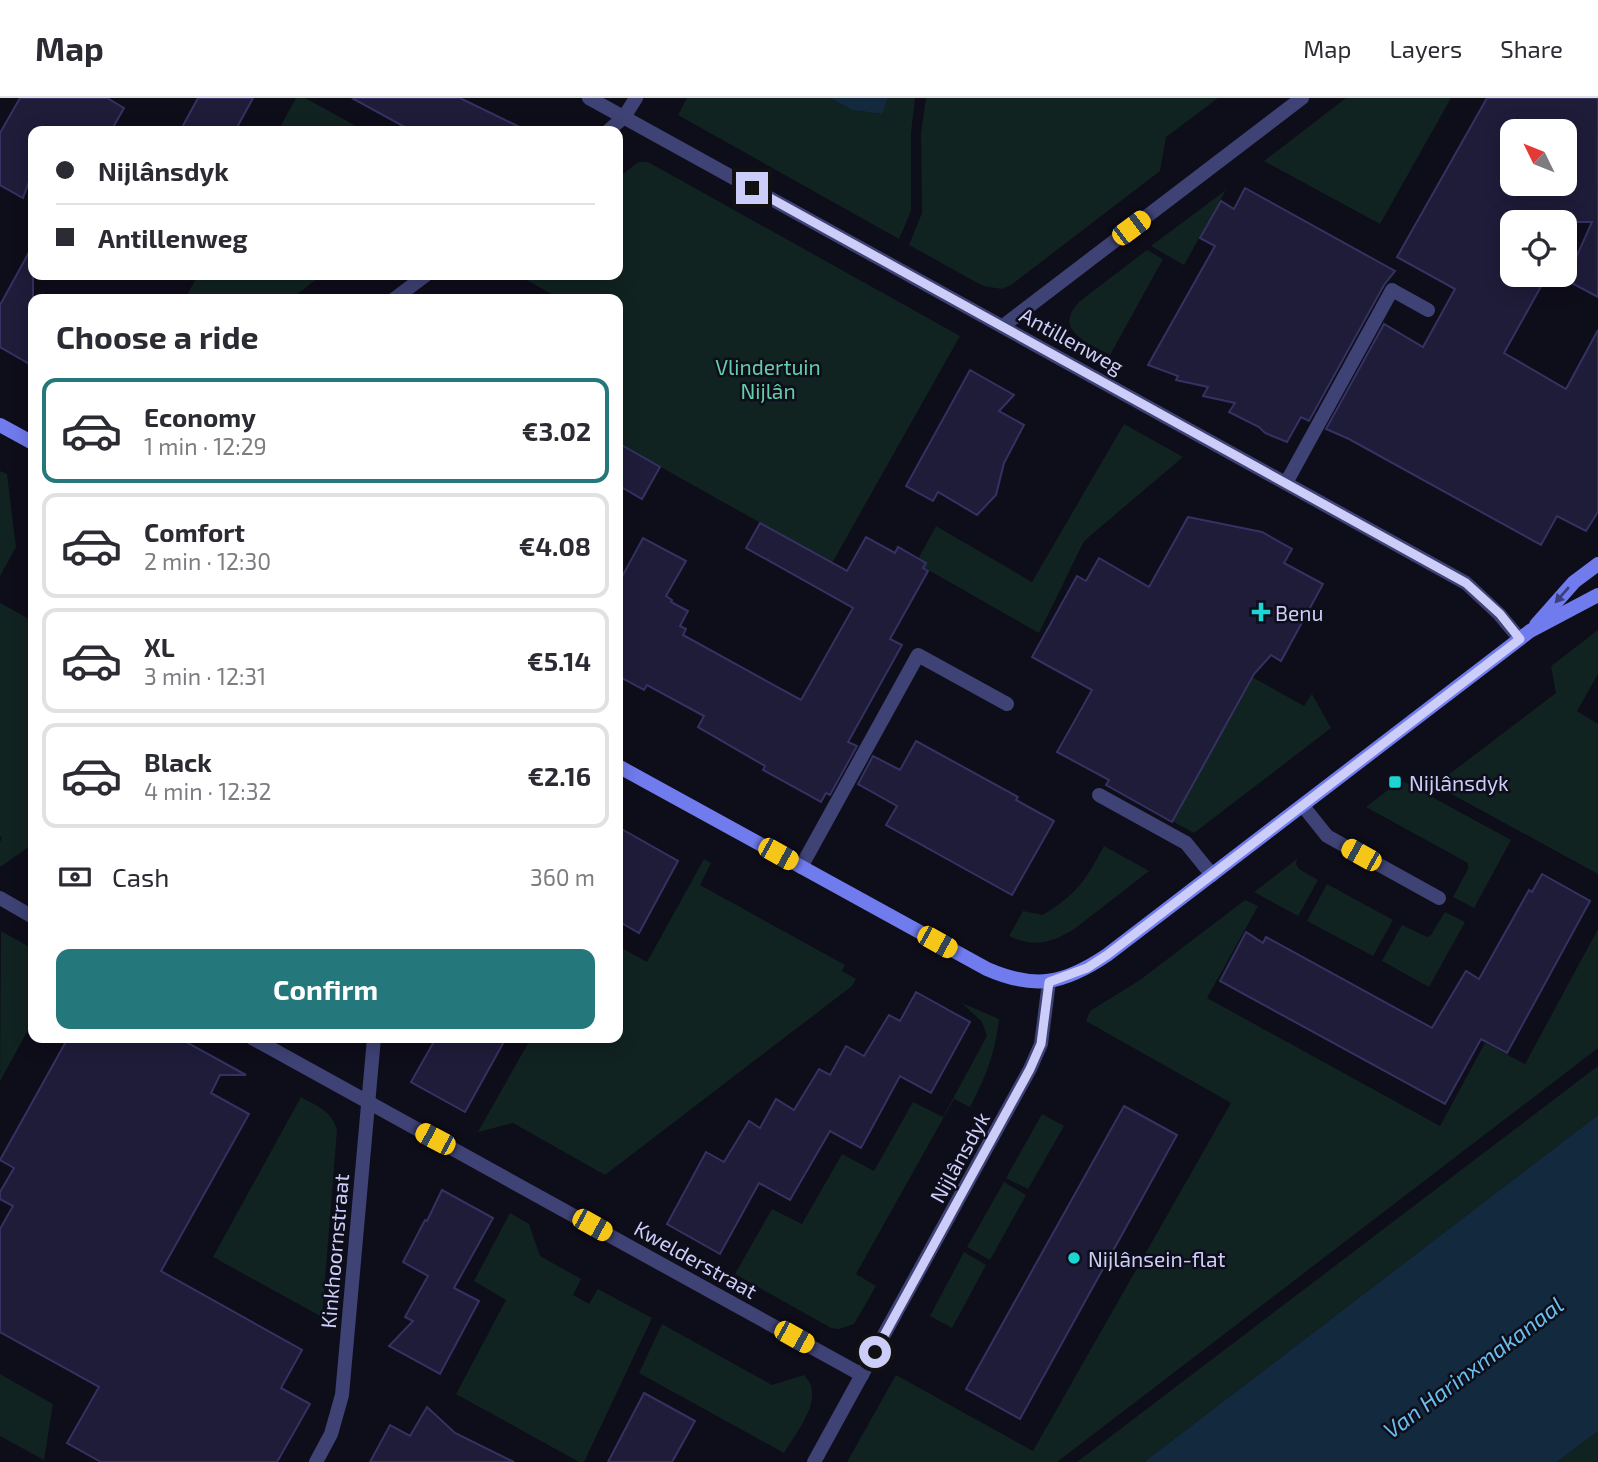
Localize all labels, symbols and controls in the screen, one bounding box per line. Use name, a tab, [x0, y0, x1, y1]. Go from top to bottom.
text: Map	[35, 28, 104, 68]
text: Map	[1303, 34, 1351, 63]
text: Layers	[1389, 34, 1462, 63]
text: Share	[1500, 34, 1563, 63]
north arrow	[1500, 119, 1577, 196]
map controls	[1500, 119, 1577, 287]
text: Nijlânsdyk	[98, 155, 229, 186]
route end	[736, 172, 768, 204]
car	[1108, 207, 1155, 249]
button: locate	[1500, 210, 1577, 287]
text: Antillenweg	[98, 222, 248, 253]
street label: Antillenweg	[1016, 301, 1128, 379]
text: Choose a ride	[56, 317, 259, 355]
park label: Vlindertuin Nijlân	[715, 354, 821, 404]
icon: car	[60, 399, 123, 462]
text: Economy	[144, 401, 256, 432]
text: €3.02	[522, 415, 591, 446]
text: 1 min · 12:29	[144, 432, 267, 460]
icon: car	[60, 514, 123, 577]
text: Comfort	[144, 516, 245, 547]
text: €4.08	[519, 530, 591, 561]
text: 2 min · 12:30	[144, 547, 271, 575]
one-way arrow	[1555, 587, 1570, 604]
place label: Benu	[1275, 600, 1323, 625]
marker: Benu	[1253, 604, 1269, 620]
icon: car	[60, 629, 123, 692]
text: XL	[144, 631, 175, 662]
text: €5.14	[527, 645, 591, 676]
text: 3 min · 12:31	[144, 662, 266, 690]
icon: car	[60, 744, 123, 807]
text: Black	[144, 746, 212, 777]
text: €2.16	[527, 760, 591, 791]
place label: Nijlânsdyk	[1409, 770, 1509, 796]
marker: Nijlânsdyk	[1387, 774, 1403, 790]
text: 4 min · 12:32	[144, 777, 271, 805]
car	[755, 835, 802, 873]
car	[1338, 836, 1385, 874]
icon: cash	[56, 858, 94, 896]
text: Cash	[112, 861, 169, 892]
text: 360 m	[530, 863, 595, 891]
car	[914, 923, 961, 961]
button: Confirm	[56, 949, 595, 1029]
street label: Nijlânsdyk	[924, 1107, 995, 1207]
car	[412, 1120, 459, 1158]
street label: Kinkhoornstraat	[315, 1173, 353, 1329]
car	[569, 1206, 616, 1244]
street label: Kwelderstraat	[630, 1215, 762, 1303]
place label: Nijlânsein-flat	[1088, 1246, 1225, 1272]
marker: Nijlânsein-flat	[1066, 1250, 1082, 1266]
water label: Van Harinxmakanaal	[1377, 1290, 1569, 1444]
car	[771, 1318, 818, 1356]
route start	[859, 1336, 891, 1368]

